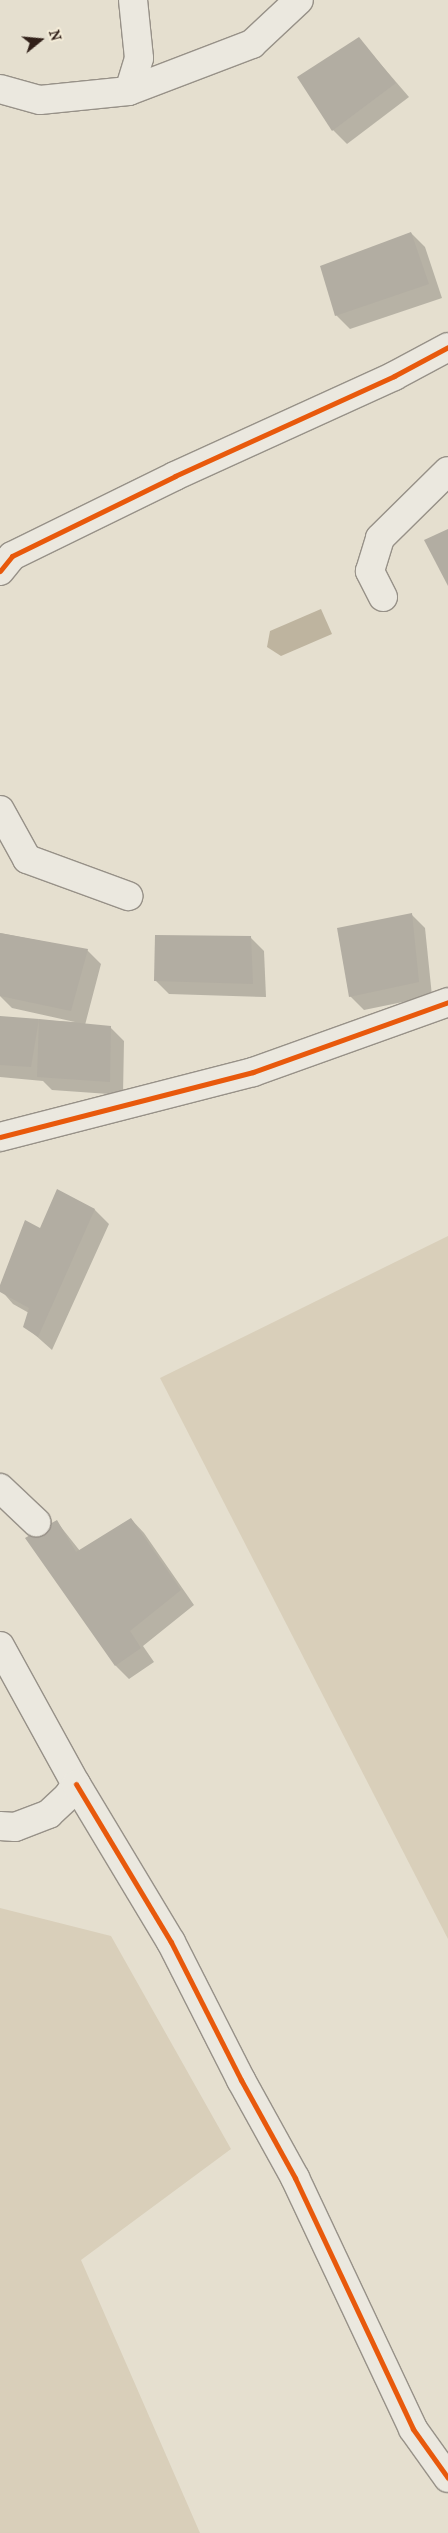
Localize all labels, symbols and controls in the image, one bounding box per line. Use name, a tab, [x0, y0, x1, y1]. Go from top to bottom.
north arrow	[15, 15, 65, 65]
text: N	[45, 28, 65, 43]

